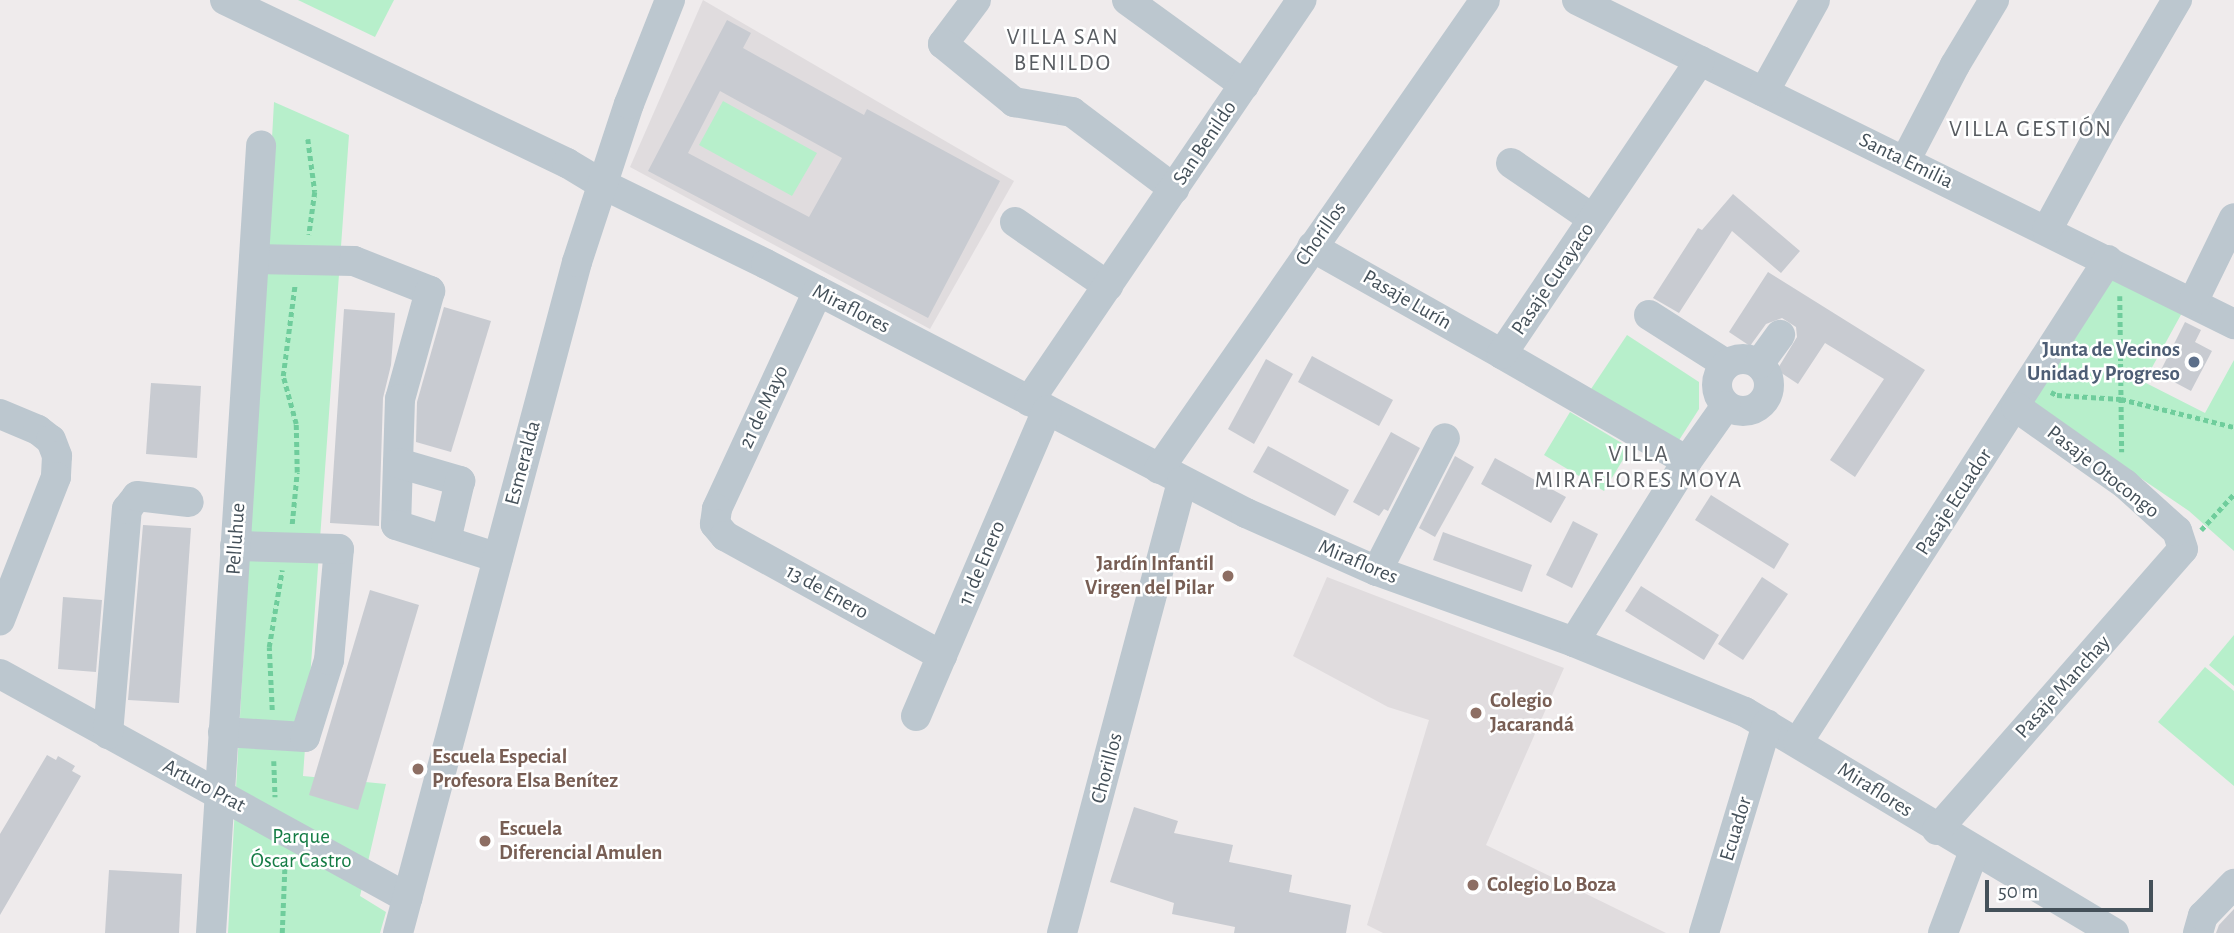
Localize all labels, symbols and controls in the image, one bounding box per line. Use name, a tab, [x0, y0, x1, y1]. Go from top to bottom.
district label: VILLA SAN BENILDO	[1008, 24, 1118, 78]
street label: San Benildo	[1168, 96, 1242, 190]
district label: VILLA GESTIÓN	[1951, 116, 2111, 144]
street label: Santa Emilia	[1855, 127, 1957, 195]
street label: Chorillos	[1290, 197, 1352, 271]
street label: Pasaje Curayaco	[1506, 218, 1600, 340]
street label: Pasaje Lurín	[1358, 265, 1456, 335]
street label: Miraflores	[808, 279, 894, 339]
place label: Junta de Vecinos Unidad y Progreso	[2027, 337, 2180, 387]
marker: Junta de Vecinos Unidad y Progreso	[2186, 354, 2202, 370]
street label: 21 de Mayo	[734, 361, 794, 453]
street label: Esmeralda	[500, 418, 546, 508]
street label: Pasaje Otocongo	[2042, 420, 2164, 524]
district label: VILLA MIRAFLORES MOYA	[1537, 441, 1741, 495]
street label: Pasaje Ecuador	[1910, 444, 1998, 560]
street label: Pelluhue	[221, 502, 251, 576]
street label: 11 de Enero	[953, 517, 1011, 609]
street label: Miraflores	[1314, 534, 1402, 590]
place label: Jardín Infantil Virgen del Pilar	[1085, 551, 1214, 601]
street label: 13 de Enero	[781, 559, 873, 625]
marker: Jardín Infantil Virgen del Pilar	[1220, 568, 1236, 584]
street label: Pasaje Manchay	[2010, 630, 2116, 744]
place label: Colegio Jacarandá	[1490, 688, 1574, 738]
marker: Colegio Jacarandá	[1468, 705, 1484, 721]
street label: Chorillos	[1085, 730, 1129, 806]
place label: Escuela Especial Profesora Elsa Benítez	[432, 744, 618, 794]
street label: Arturo Prat	[158, 754, 250, 818]
street label: Miraflores	[1833, 757, 1917, 823]
marker: Escuela Especial Profesora Elsa Benítez	[410, 761, 426, 777]
street label: Ecuador	[1714, 794, 1758, 864]
place label: Escuela Diferencial Amulen	[499, 816, 662, 866]
park label: Parque Óscar Castro	[251, 824, 351, 874]
marker: Escuela Diferencial Amulen	[477, 833, 493, 849]
scale bar	[1989, 866, 2157, 910]
place label: Colegio Lo Boza	[1487, 872, 1616, 898]
marker: Colegio Lo Boza	[1465, 877, 1481, 893]
text: 50 m	[1998, 881, 2038, 902]

